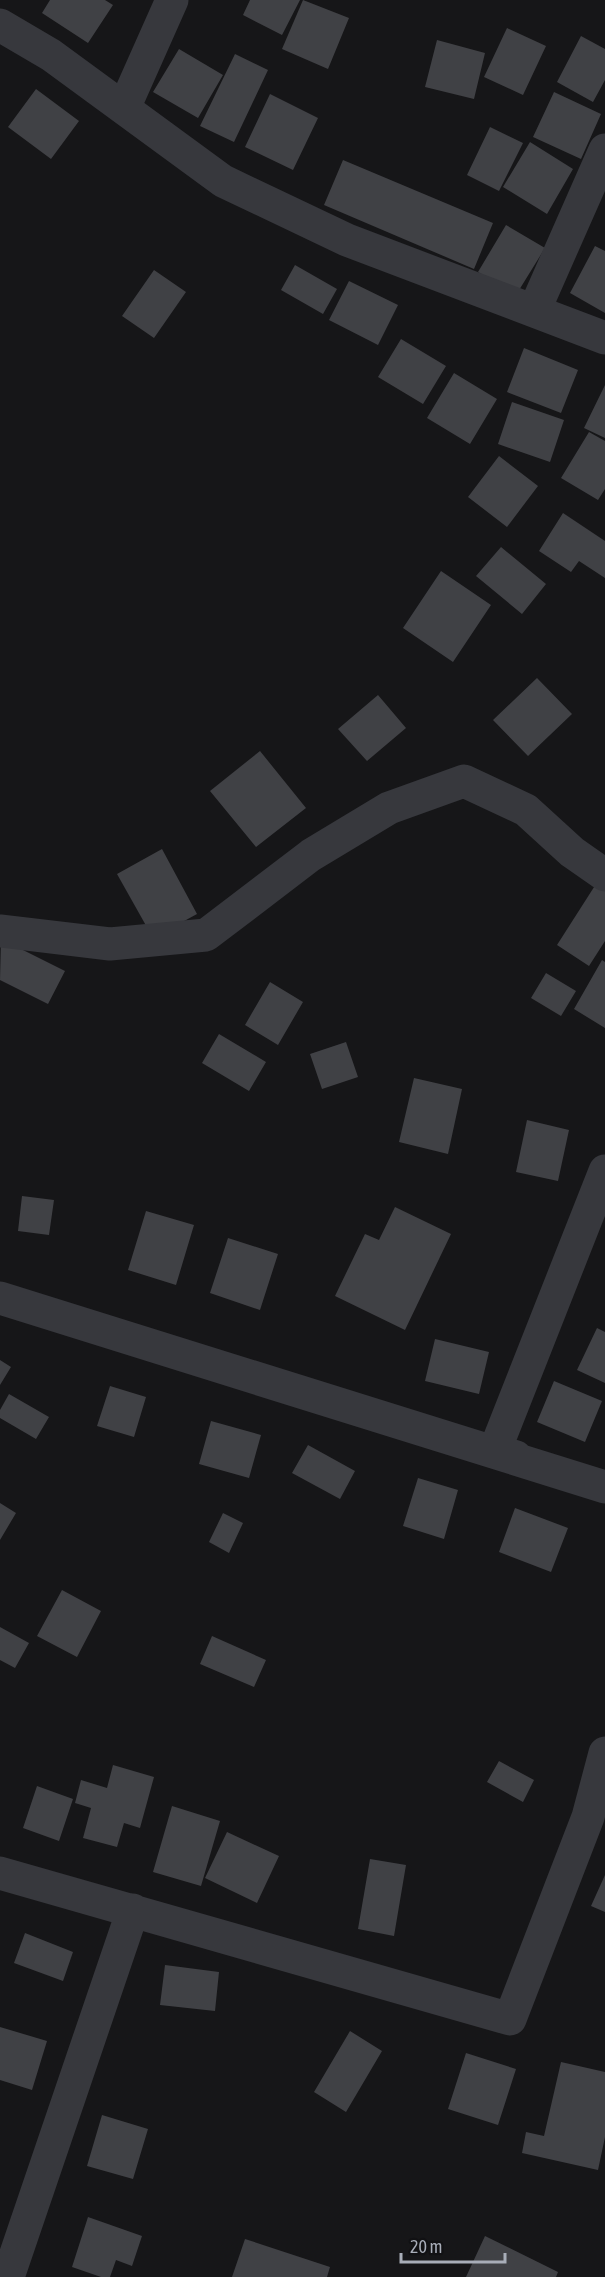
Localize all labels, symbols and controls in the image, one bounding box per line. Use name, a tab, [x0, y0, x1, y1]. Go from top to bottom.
scale bar	[401, 2226, 504, 2264]
text: 20 m	[410, 2236, 442, 2257]

